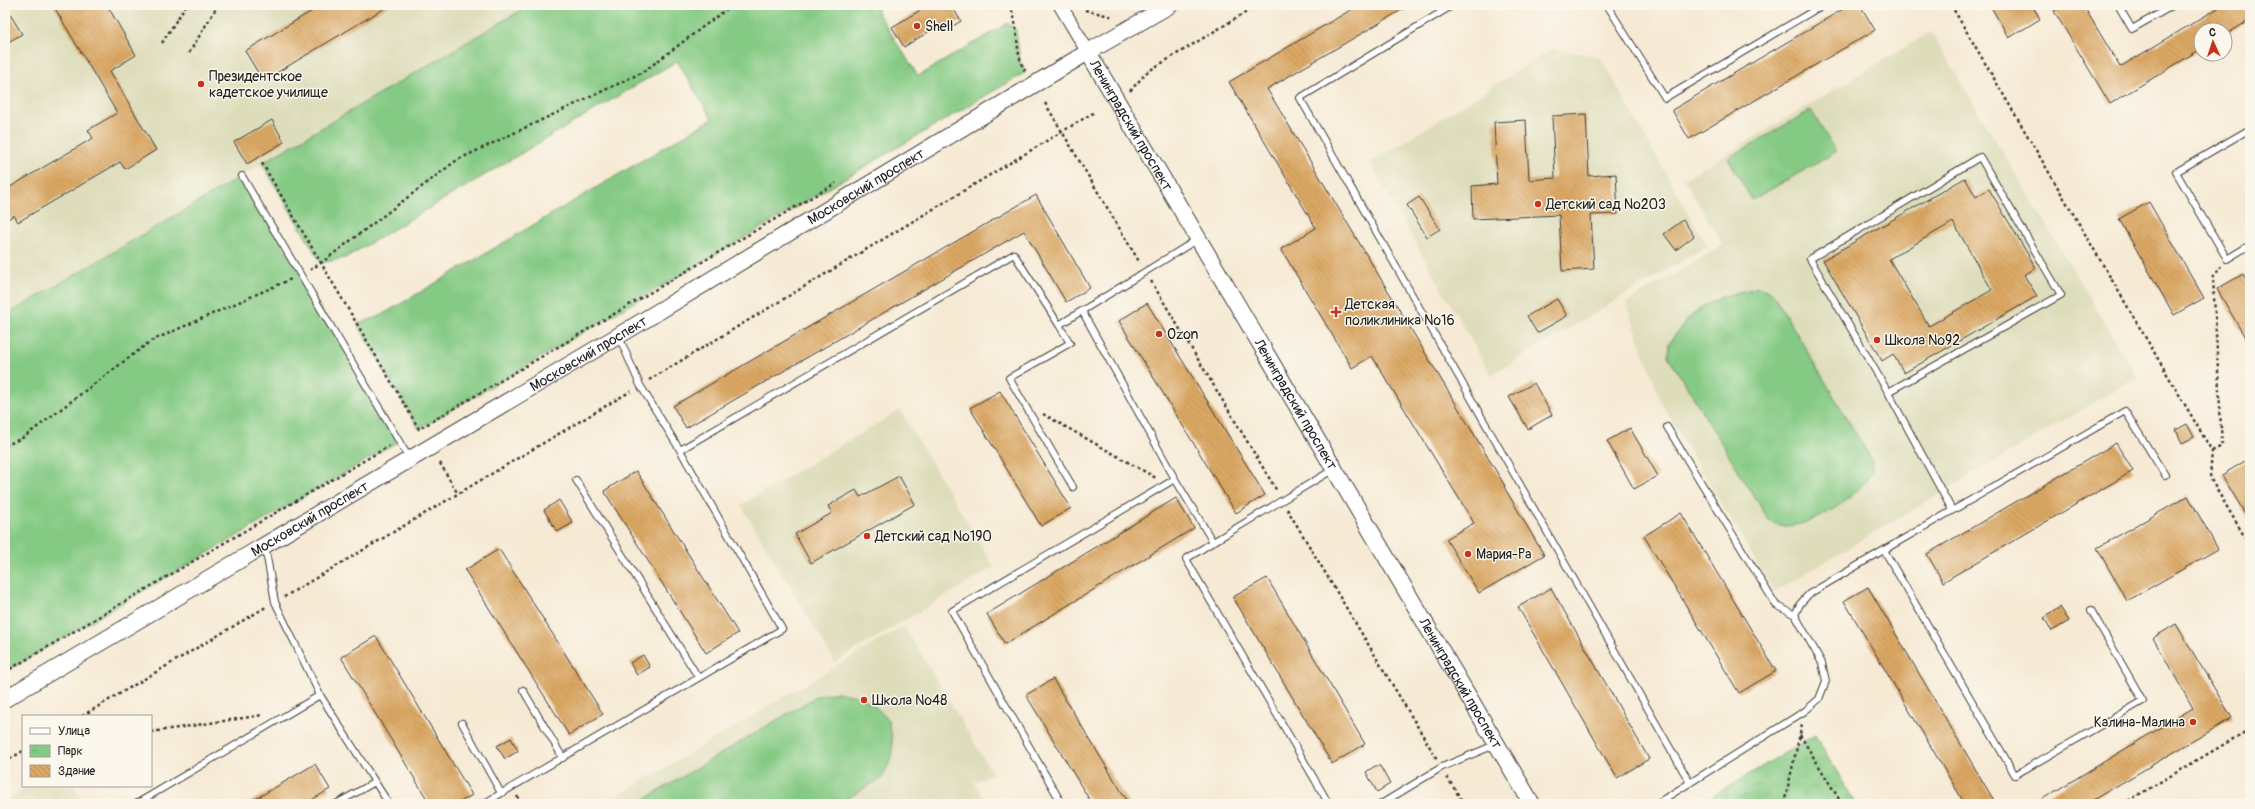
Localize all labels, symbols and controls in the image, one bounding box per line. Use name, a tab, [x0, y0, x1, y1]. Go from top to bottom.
place label: Shell	[925, 18, 953, 35]
marker: Shell	[912, 21, 922, 31]
north arrow	[2193, 22, 2233, 62]
text: С	[2209, 26, 2216, 39]
street label: Ленинградский проспект	[1085, 56, 1176, 194]
place label: Президентское кадетское училище	[209, 68, 328, 101]
marker: Президентское кадетское училище	[196, 79, 206, 89]
street label: Московский проспект	[805, 145, 928, 228]
place label: Детский сад №203	[1545, 196, 1666, 213]
marker: Детский сад №203	[1533, 199, 1543, 209]
place label: Детская поликлиника №16	[1344, 296, 1455, 329]
marker: Детская поликлиника №16	[1330, 306, 1342, 318]
street label: Московский проспект	[527, 312, 650, 395]
place label: Ozon	[1167, 326, 1199, 343]
marker: Ozon	[1154, 329, 1164, 339]
place label: Школа №92	[1885, 332, 1960, 349]
street label: Ленинградский проспект	[1250, 335, 1341, 473]
marker: Школа №92	[1872, 335, 1882, 345]
street label: Московский проспект	[248, 478, 372, 560]
place label: Детский сад №190	[874, 528, 992, 545]
marker: Детский сад №190	[862, 531, 872, 541]
place label: Мария-Ра	[1476, 546, 1531, 563]
marker: Мария-Ра	[1463, 549, 1473, 559]
street label: Ленинградский проспект	[1415, 614, 1505, 752]
place label: Школа №48	[872, 692, 947, 709]
marker: Школа №48	[859, 695, 869, 705]
place label: Калина-Малина	[2094, 714, 2185, 731]
legend	[22, 715, 152, 787]
marker: Калина-Малина	[2188, 717, 2198, 727]
text: Улица	[58, 724, 90, 739]
text: Парк	[58, 744, 83, 759]
text: Здание	[58, 764, 95, 779]

